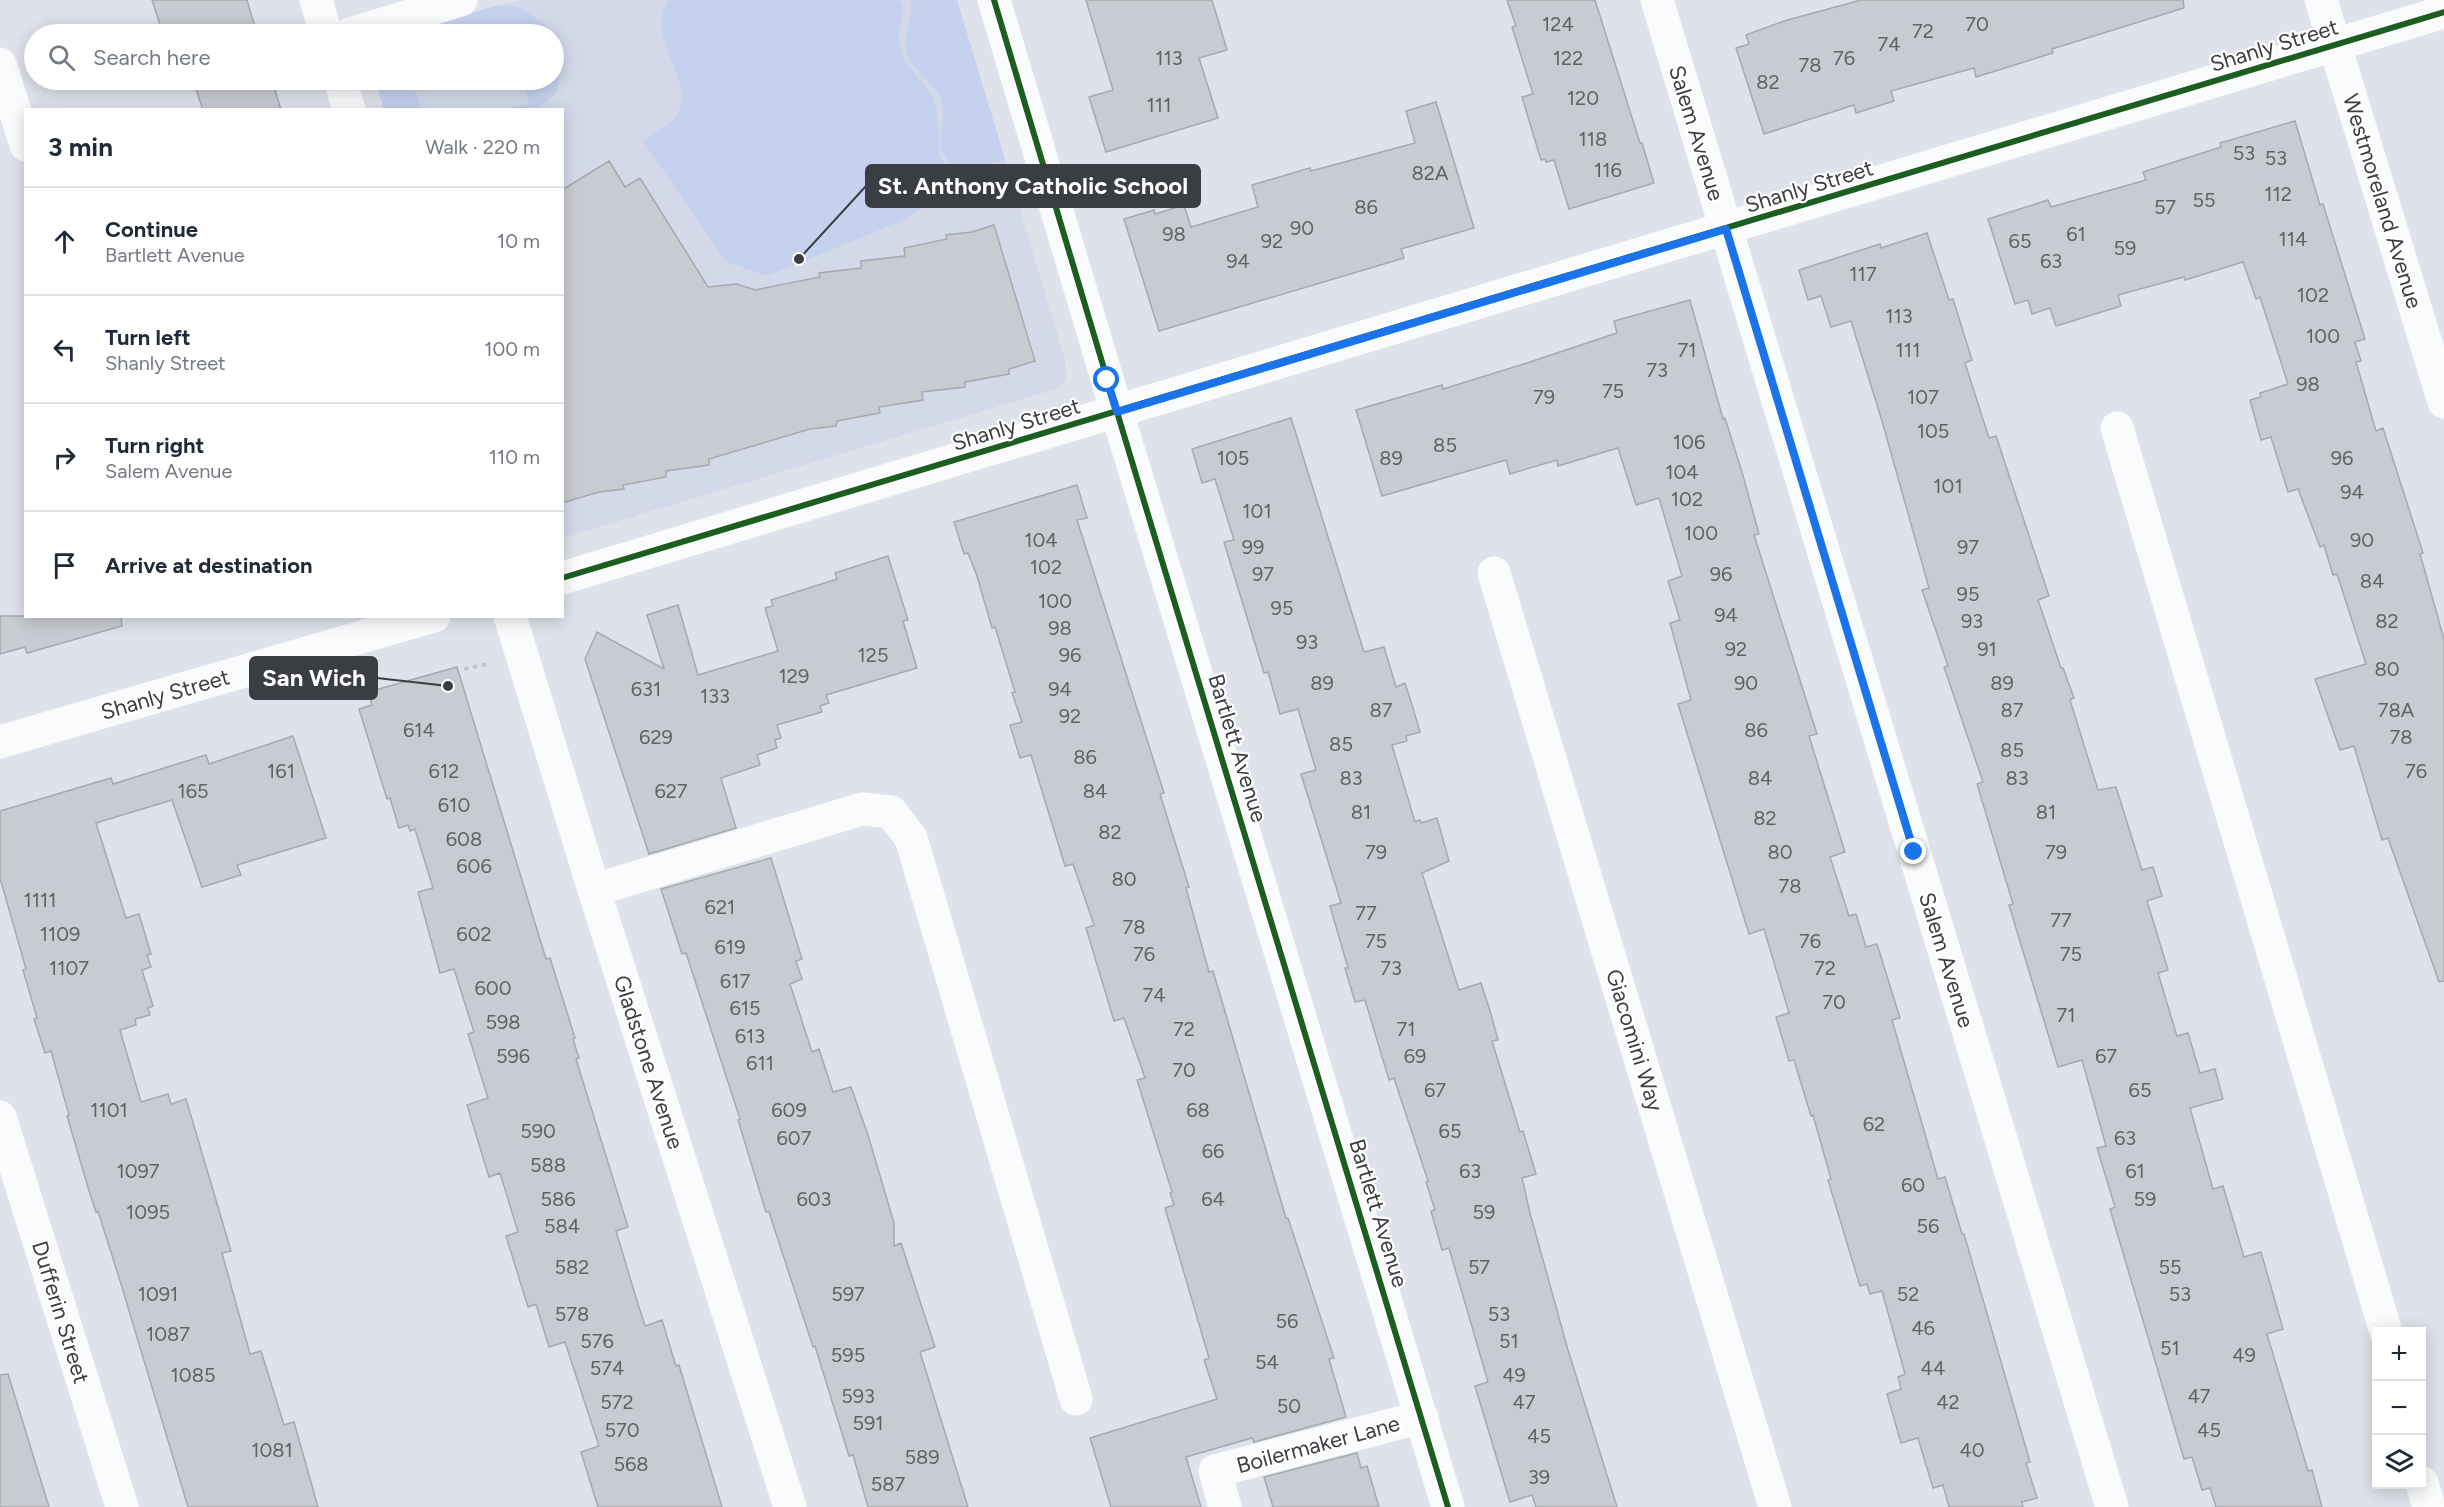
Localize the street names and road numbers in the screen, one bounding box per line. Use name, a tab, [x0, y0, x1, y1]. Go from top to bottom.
street label: Shanly Street	[2207, 13, 2342, 78]
street label: Salem Avenue	[1663, 62, 1730, 204]
street label: Westmoreland Avenue	[2337, 91, 2428, 312]
street label: Shanly Street	[1742, 154, 1877, 219]
street label: Shanly Street	[949, 392, 1084, 457]
street label: Shanly Street	[98, 663, 233, 726]
street label: Bartlett Avenue	[1202, 671, 1273, 826]
street label: Salem Avenue	[1913, 889, 1980, 1031]
street label: Giacomini Way	[1600, 966, 1669, 1115]
street label: Gladstone Avenue	[608, 972, 689, 1152]
street label: Bartlett Avenue	[1343, 1136, 1414, 1291]
street label: Dufferin Street	[26, 1238, 95, 1387]
street label: Boilermaker Lane	[1234, 1410, 1403, 1479]

